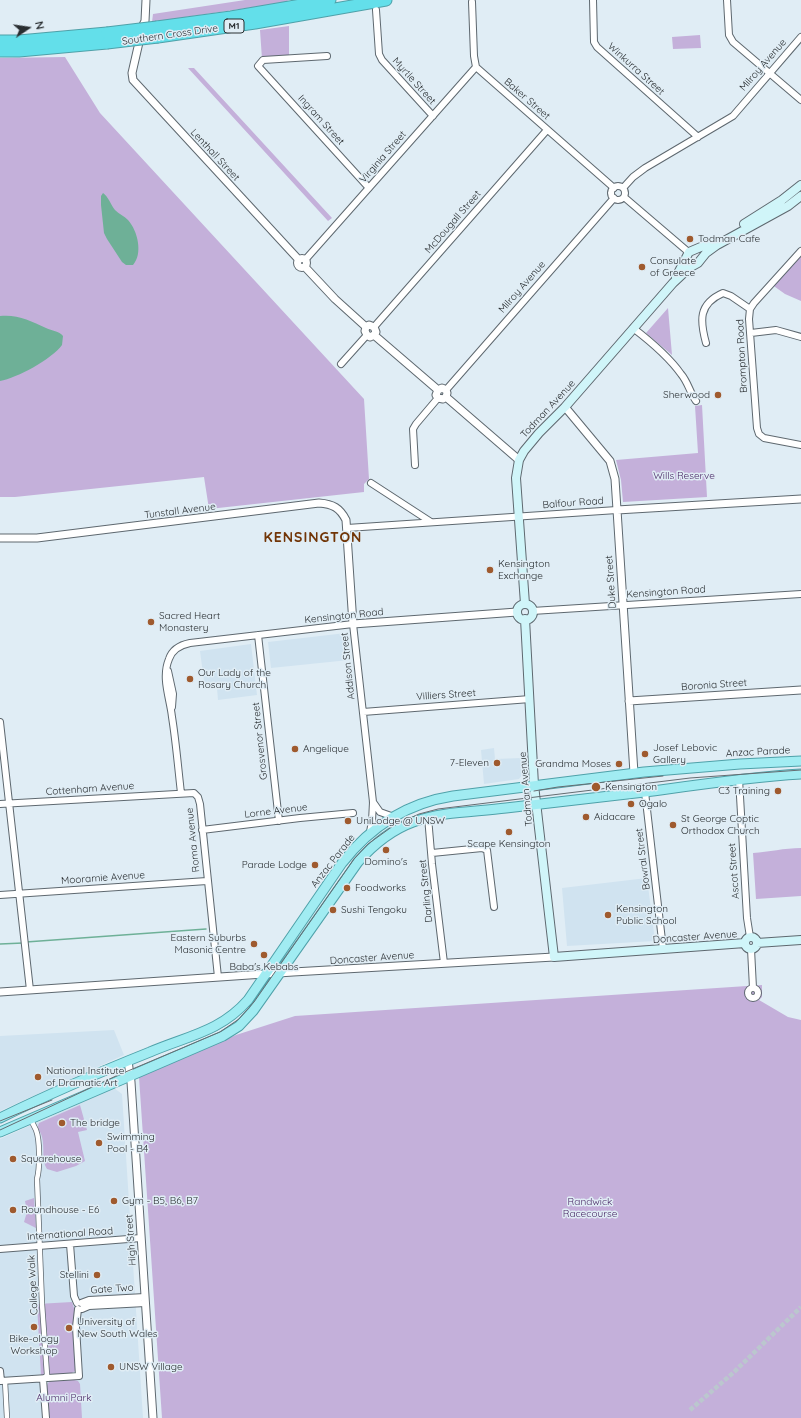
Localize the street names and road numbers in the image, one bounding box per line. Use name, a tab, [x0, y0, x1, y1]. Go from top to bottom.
road number: M1	[224, 19, 244, 33]
street label: Southern Cross Drive	[121, 22, 219, 48]
street label: Milroy Avenue	[737, 37, 789, 93]
street label: Winkurra Street	[605, 40, 667, 98]
street label: Myrtle Street	[390, 55, 438, 107]
street label: Baker Street	[501, 76, 553, 122]
street label: Ingram Street	[295, 92, 347, 148]
street label: Lenthall Street	[188, 127, 242, 183]
street label: Virginia Street	[357, 129, 409, 185]
street label: McDougall Street	[422, 188, 484, 256]
street label: Milroy Avenue	[496, 259, 548, 315]
street label: Brompton Road	[734, 319, 750, 393]
street label: Todman Avenue	[518, 378, 578, 440]
street label: Balfour Road	[542, 495, 604, 511]
street label: Tunstall Avenue	[144, 501, 216, 521]
street label: Duke Street	[603, 555, 619, 609]
street label: Kensington Road	[626, 583, 706, 601]
street label: Kensington Road	[304, 606, 384, 626]
street label: Addison Street	[339, 632, 357, 700]
street label: Boronia Street	[681, 677, 747, 693]
street label: Villiers Street	[416, 687, 476, 703]
street label: Grosvenor Street	[250, 702, 270, 780]
street label: Anzac Parade	[725, 744, 791, 760]
street label: Todman Avenue	[517, 751, 535, 827]
street label: Cottenham Avenue	[45, 780, 135, 798]
street label: Lorne Avenue	[244, 801, 308, 821]
street label: Roma Avenue	[184, 807, 202, 873]
street label: Bowral Street	[633, 827, 653, 891]
street label: Anzac Parade	[308, 832, 358, 890]
street label: Ascot Street	[726, 843, 742, 899]
street label: Darling Street	[417, 859, 435, 923]
street label: Mooramie Avenue	[61, 869, 145, 887]
street label: Doncaster Avenue	[652, 928, 738, 946]
street label: Doncaster Avenue	[329, 949, 415, 967]
street label: High Street	[123, 1214, 139, 1266]
street label: International Road	[27, 1225, 113, 1243]
street label: College Walk	[25, 1255, 41, 1315]
street label: Gate Two	[90, 1282, 134, 1296]

